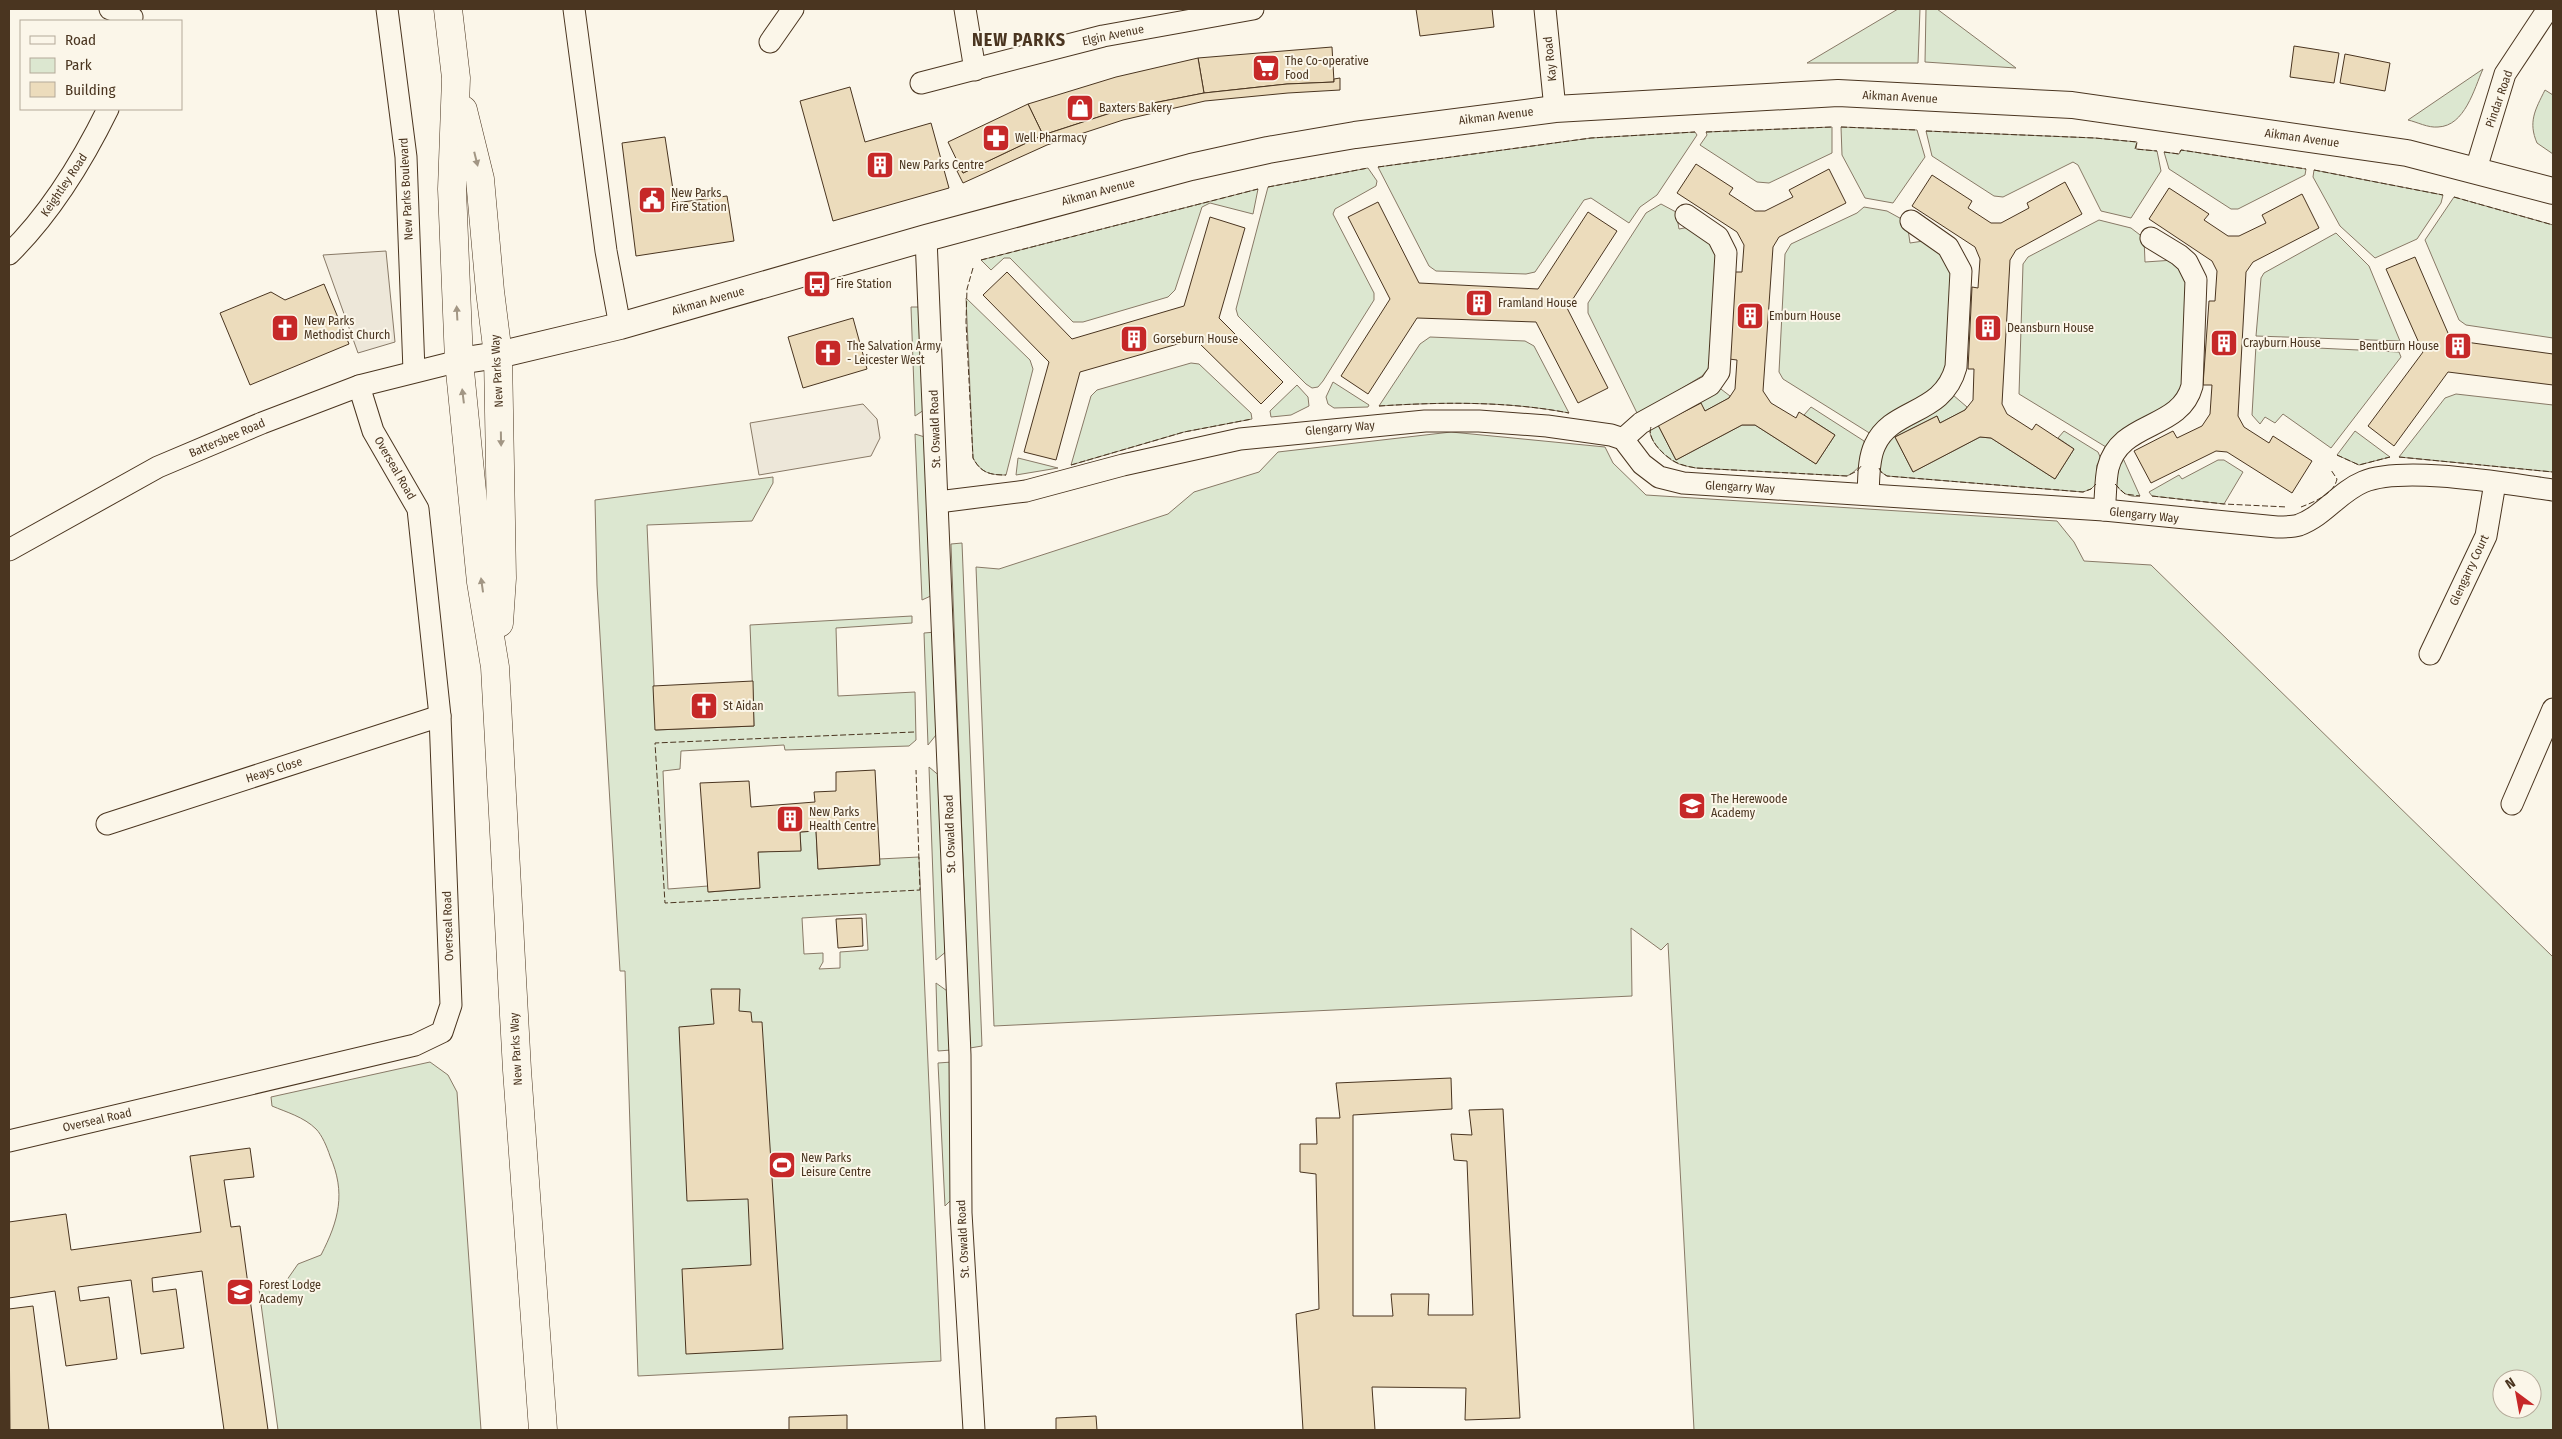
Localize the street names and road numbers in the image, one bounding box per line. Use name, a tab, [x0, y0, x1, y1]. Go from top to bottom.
street label: Elgin Avenue	[1081, 22, 1145, 48]
street label: Kay Road	[1541, 36, 1559, 82]
street label: Pindar Road	[2483, 68, 2515, 130]
street label: Aikman Avenue	[1862, 88, 1938, 106]
street label: Aikman Avenue	[1458, 104, 1534, 128]
street label: Aikman Avenue	[2264, 126, 2340, 150]
street label: New Parks Boulevard	[396, 137, 416, 241]
street label: Keightley Road	[38, 151, 90, 219]
street label: Aikman Avenue	[1060, 175, 1136, 208]
street label: Aikman Avenue	[670, 284, 746, 318]
street label: New Parks Way	[488, 334, 506, 408]
street label: St. Oswald Road	[927, 389, 943, 469]
street label: Battersbee Road	[187, 416, 267, 460]
street label: Glengarry Way	[1305, 418, 1376, 438]
street label: Overseal Road	[371, 434, 419, 502]
street label: Glengarry Way	[1705, 478, 1776, 496]
street label: Glengarry Way	[2109, 504, 2180, 526]
street label: Glengarry Court	[2446, 532, 2492, 608]
street label: Heays Close	[244, 754, 304, 786]
street label: St. Oswald Road	[942, 794, 958, 874]
street label: Overseal Road	[440, 891, 456, 961]
street label: New Parks Way	[507, 1012, 525, 1086]
street label: Overseal Road	[61, 1105, 133, 1135]
street label: St. Oswald Road	[954, 1199, 972, 1279]

